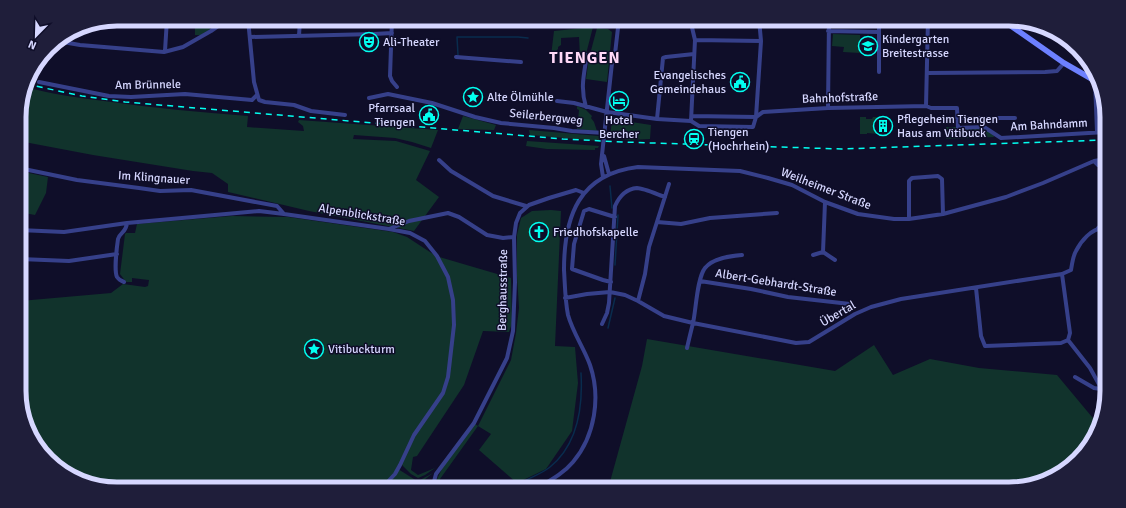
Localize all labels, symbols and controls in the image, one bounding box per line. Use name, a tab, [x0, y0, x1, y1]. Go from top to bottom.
north arrow	[16, 16, 56, 56]
theatre icon: Ali-Theater	[358, 31, 380, 53]
place label: Kindergarten Breitestrasse	[882, 32, 949, 61]
place label: Ali-Theater	[383, 35, 440, 50]
school or university icon: Kindergarten Breitestrasse	[857, 35, 879, 57]
text: N	[26, 37, 38, 52]
district label: TIENGEN	[549, 48, 621, 68]
place label: Evangelisches Gemeindehaus	[650, 68, 726, 97]
public building icon: Evangelisches Gemeindehaus	[729, 71, 751, 93]
street label: Am Brünnele	[115, 77, 181, 93]
place icon: Alte Ölmühle	[462, 86, 484, 108]
street label: Bahnhofstraße	[801, 89, 879, 107]
place label: Alte Ölmühle	[487, 90, 554, 105]
hotel icon: Hotel Bercher	[608, 90, 630, 112]
place label: Pfarrsaal Tiengen	[368, 101, 415, 130]
public building icon: Pfarrsaal Tiengen	[418, 104, 440, 126]
street label: Seilerbergweg	[509, 106, 583, 128]
place label: Pflegeheim Tiengen Haus am Vitibuck	[897, 112, 998, 141]
place label: Hotel Bercher	[599, 113, 640, 142]
building icon: Pflegeheim Tiengen Haus am Vitibuck	[872, 115, 894, 137]
street label: Am Bahndamm	[1010, 115, 1088, 135]
place label: Tiengen (Hochrhein)	[708, 125, 769, 154]
station icon: Tiengen (Hochrhein)	[683, 128, 705, 150]
street label: Weilheimer Straße	[779, 165, 873, 213]
street label: Im Klingnauer	[118, 168, 191, 188]
street label: Alpenblickstraße	[317, 201, 407, 229]
church icon: Friedhofskapelle	[528, 221, 550, 243]
place label: Friedhofskapelle	[553, 225, 638, 240]
street label: Berghausstraße	[495, 249, 511, 331]
street label: Albert-Gebhardt-Straße	[714, 266, 838, 300]
street label: Übertal	[817, 298, 859, 330]
place icon: Vitibuckturm	[303, 338, 325, 360]
place label: Vitibuckturm	[328, 342, 395, 357]

